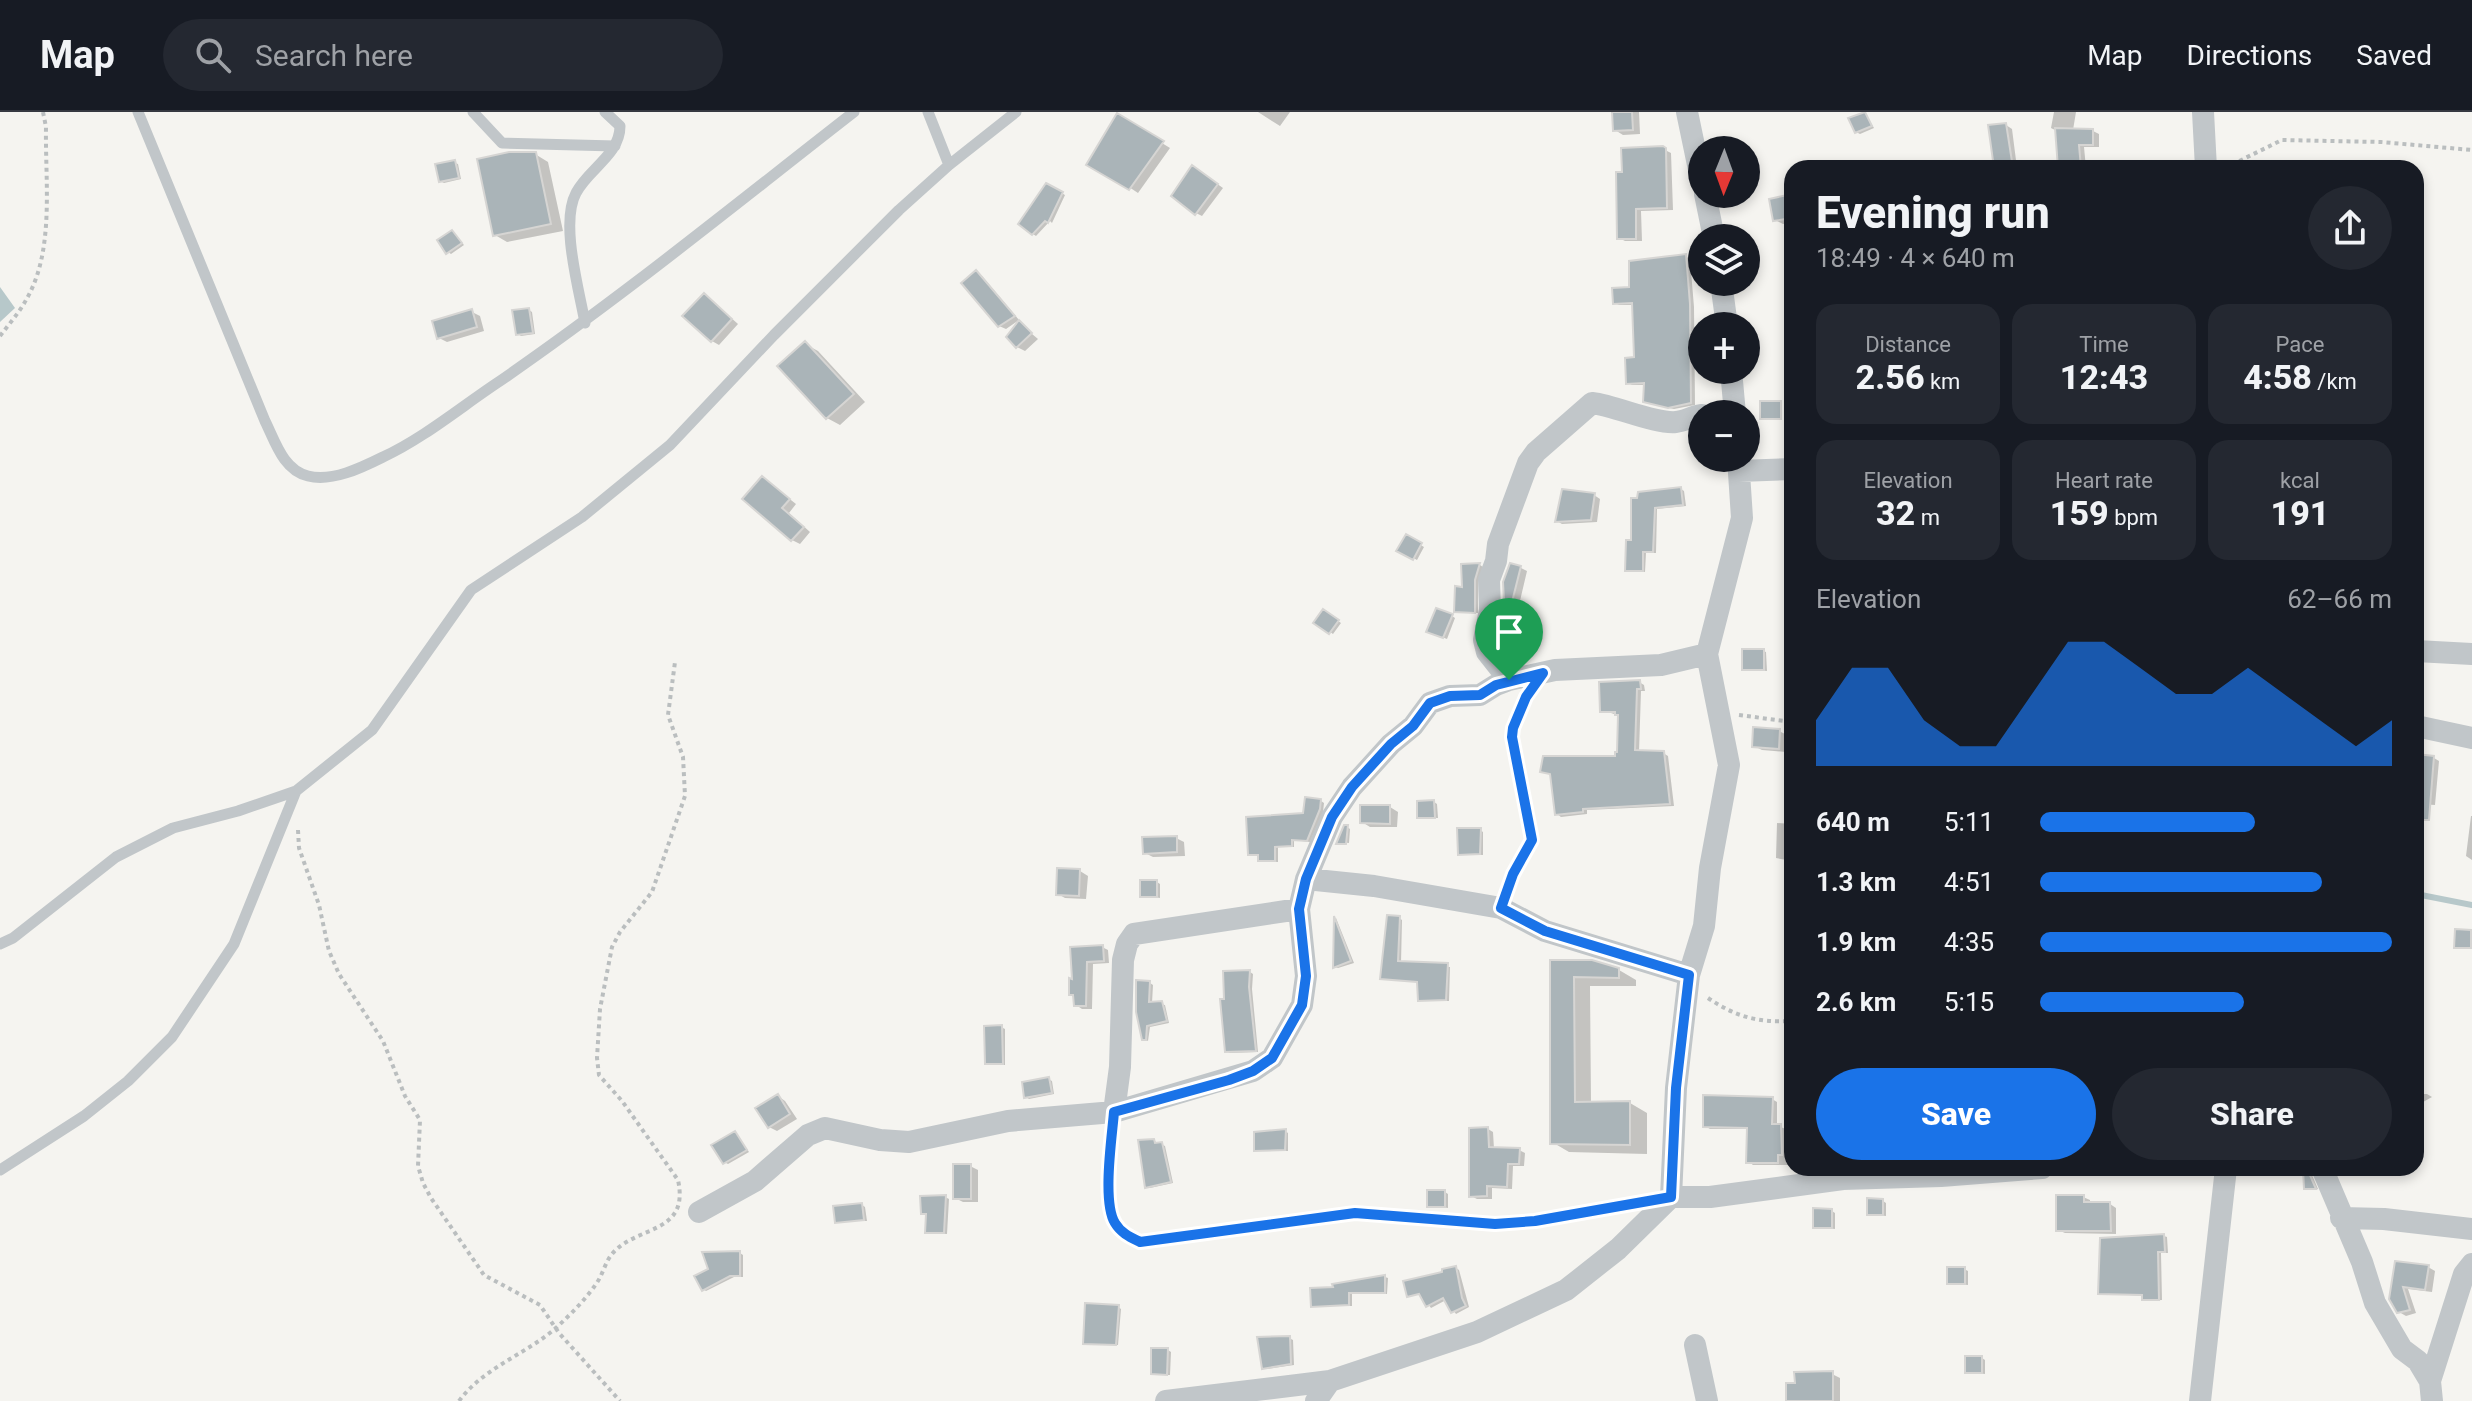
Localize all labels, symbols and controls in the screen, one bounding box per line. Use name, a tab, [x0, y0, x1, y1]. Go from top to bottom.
search box	[163, 19, 723, 91]
text: Map	[40, 33, 115, 77]
icon: search	[191, 33, 235, 77]
text: Search here	[255, 38, 413, 73]
text: Map	[2087, 39, 2143, 72]
text: Directions	[2187, 39, 2312, 72]
text: Saved	[2356, 39, 2432, 72]
north arrow	[1688, 136, 1760, 208]
map controls	[1688, 136, 1760, 472]
button: share	[2308, 186, 2392, 270]
text: Evening run	[1816, 187, 2050, 239]
button: layers	[1688, 224, 1760, 296]
text: 18:49 · 4 × 640 m	[1816, 243, 2015, 273]
button: +	[1688, 312, 1760, 384]
text: Distance	[1865, 332, 1951, 357]
text: Time	[2079, 332, 2129, 357]
text: Pace	[2276, 332, 2324, 357]
text: 2.56	[1856, 357, 1925, 397]
text: 12:43	[2060, 357, 2148, 397]
text: 4:58	[2243, 357, 2312, 397]
text: km	[1925, 369, 1960, 394]
text: /km	[2312, 369, 2357, 394]
button: −	[1688, 400, 1760, 472]
text: Elevation	[1863, 468, 1953, 493]
text: Heart rate	[2055, 468, 2153, 493]
text: kcal	[2280, 468, 2320, 493]
text: 32	[1876, 493, 1915, 533]
text: 159	[2050, 493, 2109, 533]
text: 191	[2271, 493, 2329, 533]
text: m	[1915, 505, 1940, 530]
text: bpm	[2109, 505, 2158, 530]
text: Elevation	[1816, 584, 1921, 614]
text: 62–66 m	[2287, 584, 2392, 614]
pin	[1475, 598, 1543, 680]
icon: arrive	[1487, 610, 1531, 654]
text: 640 m	[1816, 807, 1890, 837]
text: 5:11	[1944, 807, 1994, 837]
text: 1.3 km	[1816, 867, 1896, 897]
text: 4:51	[1944, 867, 1994, 897]
text: 1.9 km	[1816, 927, 1896, 957]
text: 4:35	[1944, 927, 1994, 957]
text: 2.6 km	[1816, 987, 1896, 1017]
text: 5:15	[1944, 987, 1994, 1017]
button: Save	[1816, 1068, 2096, 1160]
button: Share	[2112, 1068, 2392, 1160]

